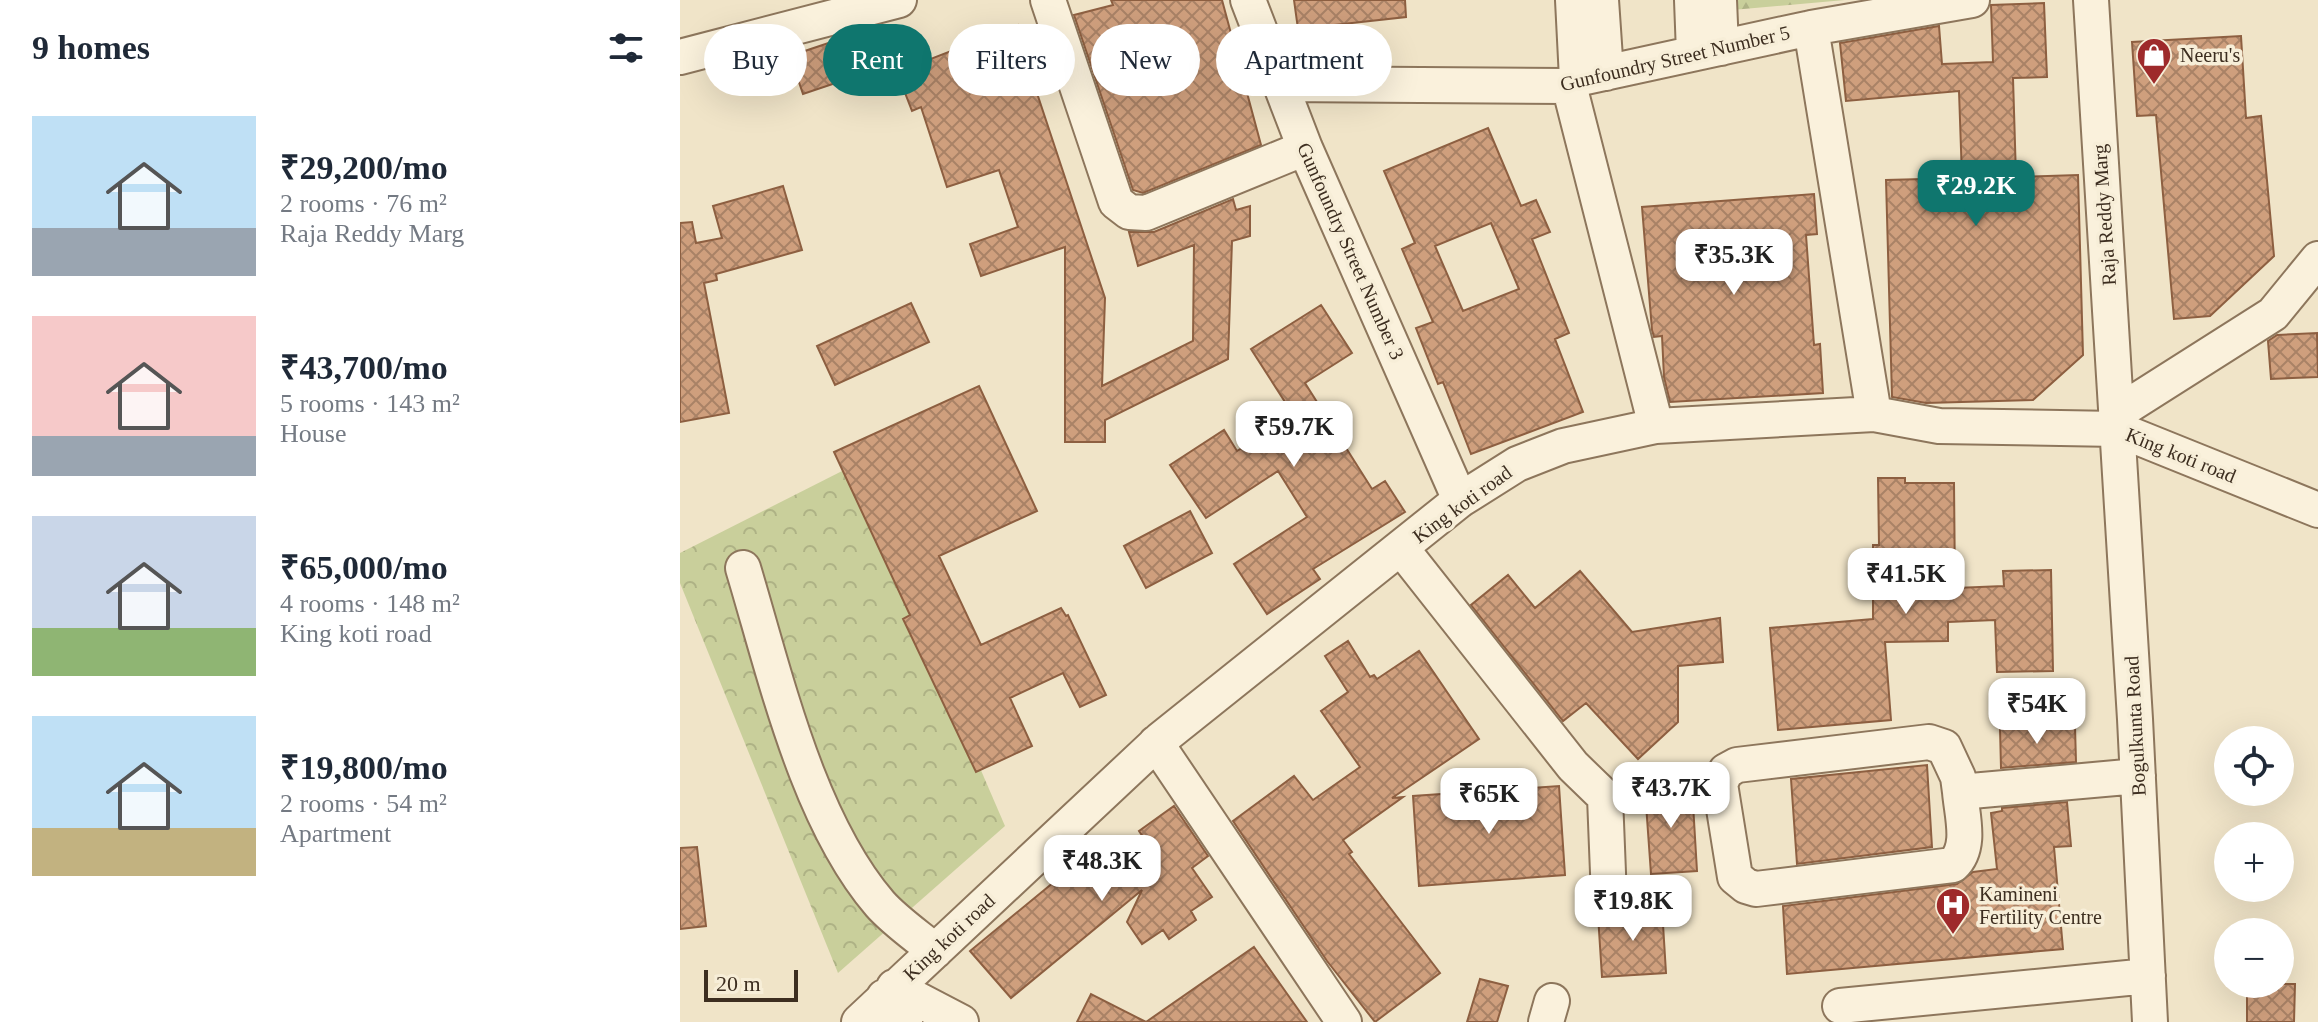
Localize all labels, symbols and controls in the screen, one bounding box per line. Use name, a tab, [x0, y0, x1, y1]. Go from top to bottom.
street label: Gunfoundry Street Number 5	[1558, 21, 1792, 96]
chip: Buy	[704, 24, 807, 96]
chip: Rent	[823, 24, 932, 96]
chip: Filters	[948, 24, 1075, 96]
chip: New	[1091, 24, 1200, 96]
chip: Apartment	[1216, 24, 1392, 96]
icon: filters	[604, 26, 648, 70]
text: 9 homes	[32, 29, 150, 66]
shop icon: Neeru's	[2135, 36, 2173, 86]
place label: Neeru's	[2180, 44, 2240, 66]
street label: Gunfoundry Street Number 3	[1292, 139, 1409, 363]
street label: Raja Reddy Marg	[2088, 143, 2121, 287]
icon: home	[96, 148, 192, 244]
text: ₹29,200/mo	[280, 149, 448, 186]
pin: ₹29.2K	[1911, 160, 2041, 228]
text: ₹29.2K	[1936, 171, 2016, 200]
text: 2 rooms · 76 m²	[280, 189, 447, 218]
text: Raja Reddy Marg	[280, 219, 464, 248]
pin: ₹35.3K	[1669, 229, 1799, 297]
text: ₹35.3K	[1694, 240, 1774, 269]
icon: home	[96, 348, 192, 444]
text: ₹43,700/mo	[280, 349, 448, 386]
text: 5 rooms · 143 m²	[280, 389, 460, 418]
pin: ₹59.7K	[1229, 401, 1359, 469]
text: ₹59.7K	[1254, 412, 1334, 441]
text: House	[280, 419, 346, 448]
street label: King koti road	[2122, 423, 2239, 488]
street label: King koti road	[1408, 461, 1516, 548]
icon: home	[96, 548, 192, 644]
pin: ₹41.5K	[1841, 548, 1971, 616]
text: ₹65,000/mo	[280, 549, 448, 586]
text: ₹41.5K	[1866, 559, 1946, 588]
text: 4 rooms · 148 m²	[280, 589, 460, 618]
text: King koti road	[280, 619, 432, 648]
street label: Bogulkunta Road	[2120, 655, 2151, 797]
pin: ₹54K	[1990, 678, 2084, 746]
text: ₹54K	[2006, 689, 2068, 718]
map controls	[2214, 726, 2294, 998]
button: locate	[2214, 726, 2294, 806]
icon: home	[96, 748, 192, 844]
text: ₹19,800/mo	[280, 749, 448, 786]
pin: ₹43.7K	[1606, 762, 1736, 830]
pin: ₹65K	[1442, 768, 1536, 836]
text: ₹43.7K	[1631, 773, 1711, 802]
text: ₹65K	[1458, 779, 1520, 808]
text: 2 rooms · 54 m²	[280, 789, 447, 818]
text: Apartment	[280, 819, 391, 848]
button: +	[2214, 822, 2294, 902]
pin: ₹48.3K	[1037, 835, 1167, 903]
text: ₹48.3K	[1062, 846, 1142, 875]
pin: ₹19.8K	[1568, 875, 1698, 943]
place label: Kamineni Fertility Centre	[1979, 883, 2102, 929]
text: ₹19.8K	[1593, 886, 1673, 915]
hospital icon: Kamineni Fertility Centre	[1934, 886, 1972, 936]
street label: King koti road	[899, 889, 1000, 986]
button: −	[2214, 918, 2294, 998]
scale bar	[704, 966, 798, 1002]
text: 20 m	[716, 971, 761, 996]

